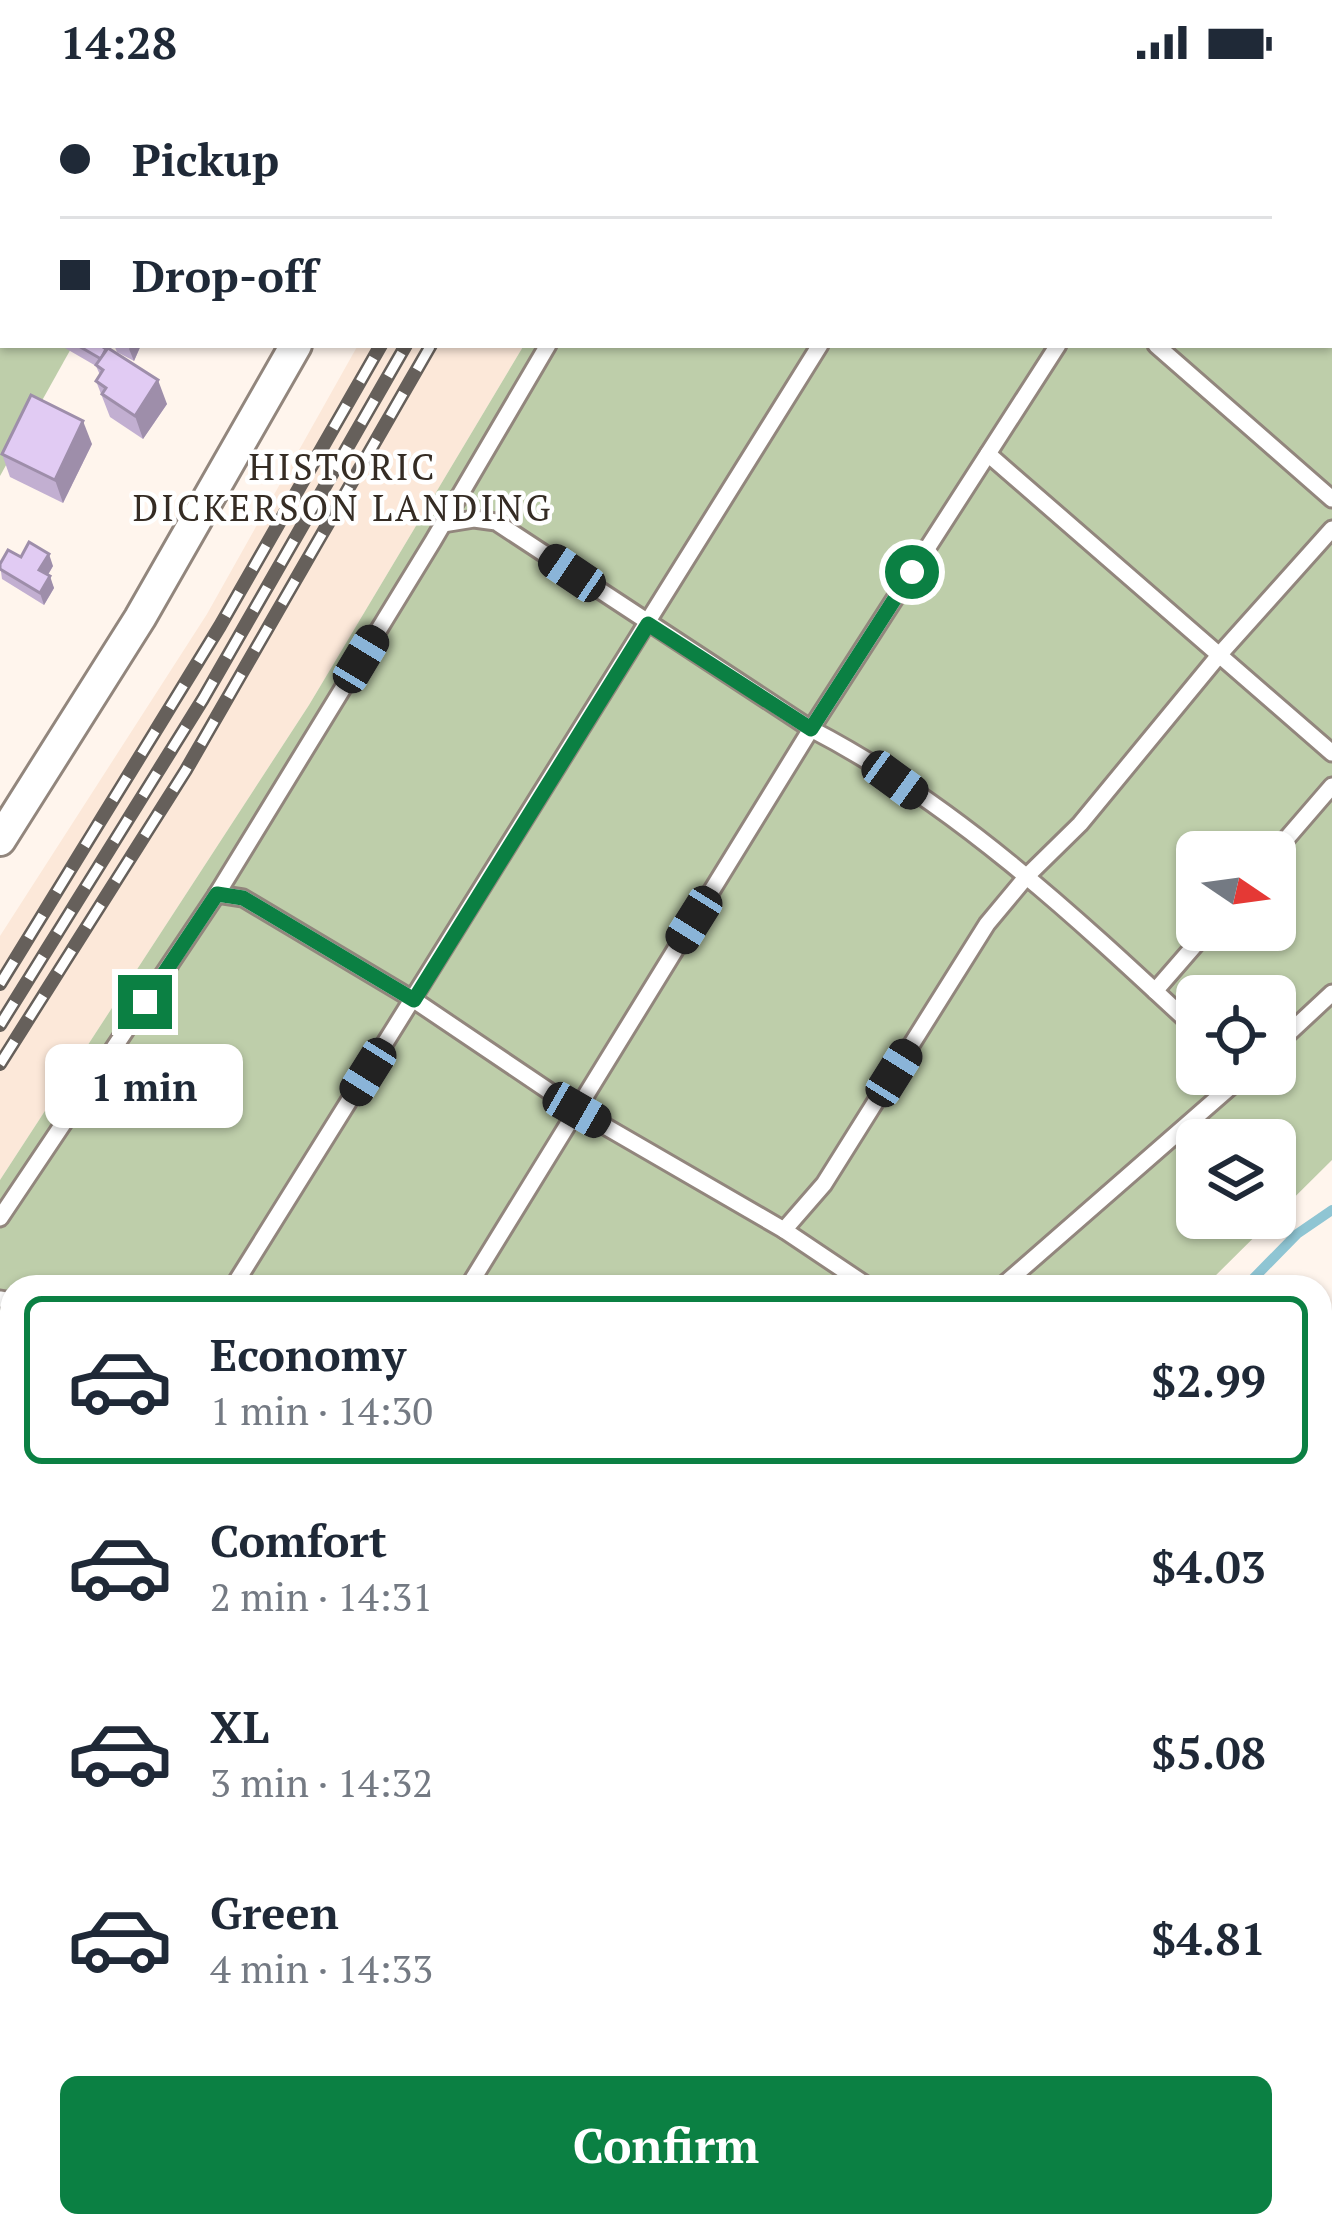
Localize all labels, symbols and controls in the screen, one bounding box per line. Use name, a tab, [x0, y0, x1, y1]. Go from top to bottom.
text: 14:28	[60, 12, 177, 72]
text: Pickup	[132, 129, 279, 189]
text: Drop-off	[132, 245, 318, 305]
district label: HISTORIC DICKERSON LANDING	[133, 443, 553, 531]
car	[532, 538, 612, 608]
route start	[885, 545, 939, 599]
car	[327, 619, 395, 699]
car	[855, 744, 935, 816]
north arrow	[1176, 831, 1296, 951]
map controls	[1176, 831, 1296, 1239]
car	[660, 880, 728, 960]
route end	[118, 975, 172, 1029]
button: locate	[1176, 975, 1296, 1095]
car	[334, 1032, 402, 1112]
car	[860, 1033, 928, 1113]
callout: 1 min	[46, 1044, 244, 1128]
text: 1 min	[91, 1060, 197, 1112]
car	[537, 1076, 617, 1144]
button: layers	[1176, 1119, 1296, 1239]
text: Economy	[210, 1324, 406, 1384]
icon: car	[66, 1326, 174, 1434]
text: $2.99	[1151, 1350, 1266, 1410]
text: 1 min · 14:30	[210, 1384, 433, 1436]
text: Comfort	[210, 1510, 387, 1570]
icon: car	[66, 1512, 174, 1620]
text: $4.03	[1151, 1536, 1266, 1596]
text: 2 min · 14:31	[210, 1570, 433, 1622]
text: XL	[210, 1696, 269, 1756]
icon: car	[66, 1698, 174, 1806]
text: $5.08	[1151, 1722, 1266, 1782]
text: 3 min · 14:32	[210, 1756, 433, 1808]
text: Green	[210, 1882, 339, 1942]
icon: car	[66, 1884, 174, 1992]
text: $4.81	[1151, 1908, 1266, 1968]
text: 4 min · 14:33	[210, 1942, 433, 1994]
button: Confirm	[60, 2076, 1272, 2214]

